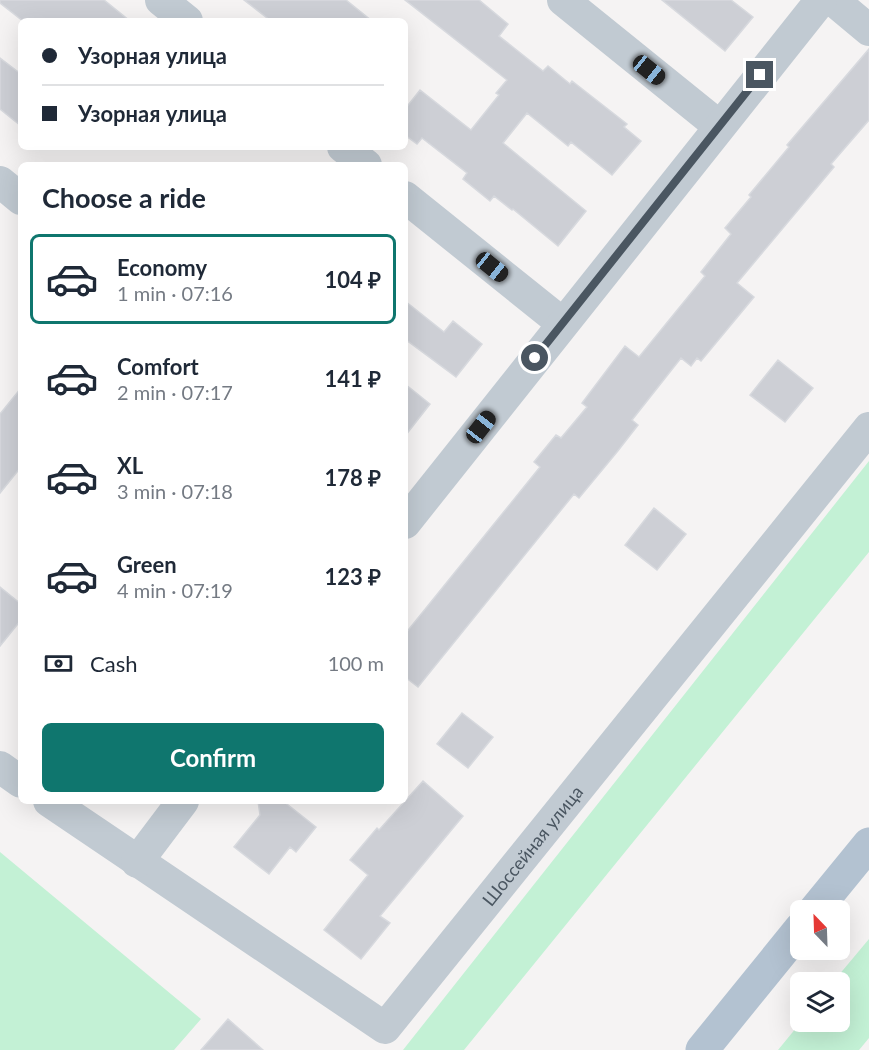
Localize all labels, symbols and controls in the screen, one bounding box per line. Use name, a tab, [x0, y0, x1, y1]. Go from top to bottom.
text: Узорная улица	[78, 42, 227, 69]
car	[629, 52, 669, 88]
route end	[746, 61, 773, 88]
text: Узорная улица	[78, 100, 227, 127]
text: Choose a ride	[42, 181, 206, 214]
car	[472, 249, 512, 285]
icon: car	[45, 252, 99, 306]
text: Economy	[117, 254, 207, 281]
text: 104 ₽	[325, 266, 381, 293]
text: 1 min · 07:16	[117, 281, 233, 305]
route start	[521, 344, 548, 371]
icon: car	[45, 351, 99, 405]
text: Comfort	[117, 353, 199, 380]
text: 141 ₽	[325, 365, 381, 392]
text: 2 min · 07:17	[117, 380, 233, 404]
car	[463, 407, 499, 447]
icon: car	[45, 450, 99, 504]
text: XL	[117, 452, 143, 479]
text: 178 ₽	[325, 464, 381, 491]
text: 3 min · 07:18	[117, 479, 233, 503]
icon: car	[45, 549, 99, 603]
text: Green	[117, 551, 177, 578]
text: 123 ₽	[325, 563, 381, 590]
text: 4 min · 07:19	[117, 578, 233, 602]
icon: cash	[42, 647, 75, 680]
text: Cash	[90, 650, 137, 677]
text: 100 m	[328, 651, 384, 675]
button: Confirm	[42, 723, 384, 792]
street label: Шоссейная улица	[477, 781, 587, 910]
north arrow	[790, 900, 850, 960]
map controls	[790, 900, 850, 1032]
button: layers	[790, 972, 850, 1032]

